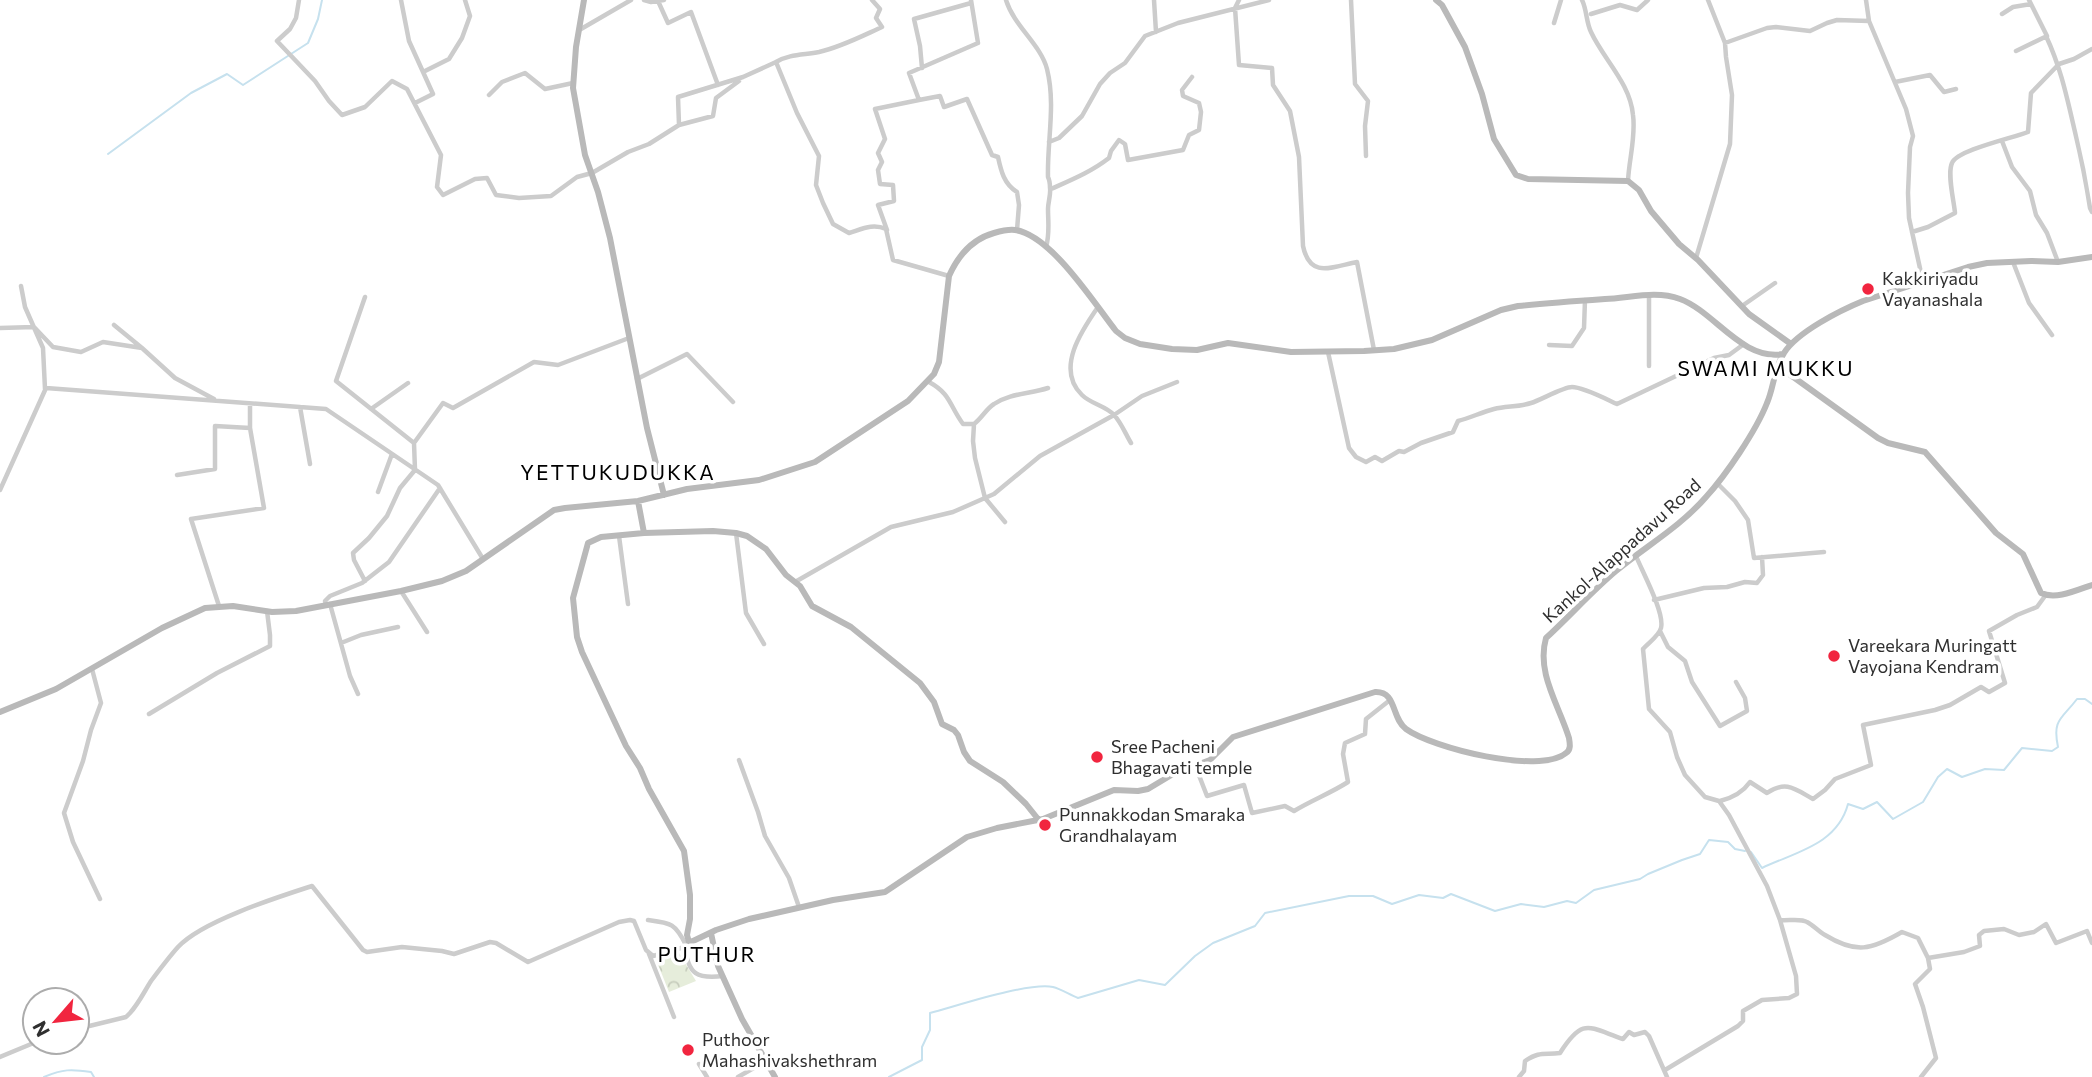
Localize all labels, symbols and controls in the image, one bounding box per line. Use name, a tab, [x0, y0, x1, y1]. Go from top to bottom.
place label: Kakkiriyadu Vayanashala	[1882, 267, 1983, 310]
marker: Kakkiriyadu Vayanashala	[1860, 281, 1876, 297]
district label: SWAMI MUKKU	[1677, 355, 1855, 380]
district label: YETTUKUDUKKA	[520, 459, 716, 484]
street label: Kankol-Alappadavu Road	[1538, 473, 1705, 627]
place label: Vareekara Muringatt Vayojana Kendram	[1848, 634, 2017, 677]
marker: Vareekara Muringatt Vayojana Kendram	[1826, 648, 1842, 664]
place label: Sree Pacheni Bhagavati temple	[1111, 735, 1252, 778]
marker: Sree Pacheni Bhagavati temple	[1089, 749, 1105, 765]
place label: Punnakkodan Smaraka Grandhalayam	[1059, 803, 1245, 846]
marker: Punnakkodan Smaraka Grandhalayam	[1037, 817, 1053, 833]
district label: PUTHUR	[657, 941, 757, 966]
north arrow	[21, 986, 91, 1056]
text: N	[27, 1018, 54, 1041]
place label: Puthoor Mahashivakshethram	[702, 1028, 877, 1071]
marker: Puthoor Mahashivakshethram	[680, 1042, 696, 1058]

